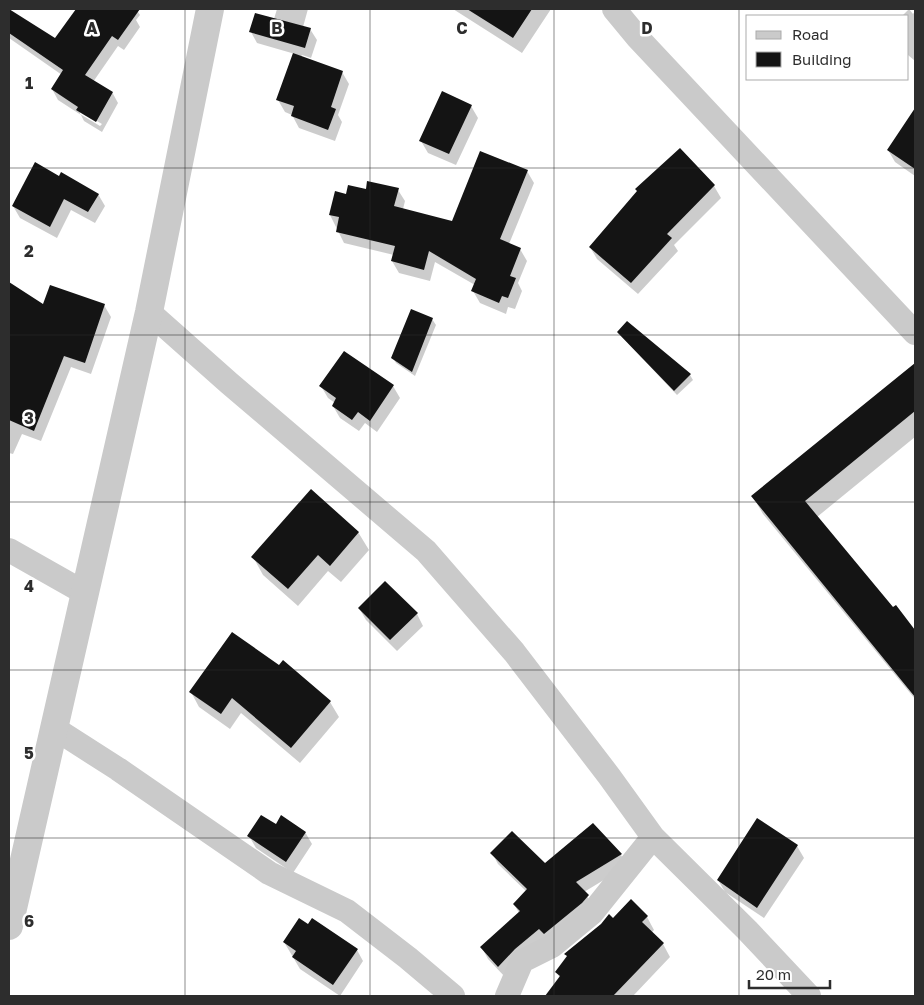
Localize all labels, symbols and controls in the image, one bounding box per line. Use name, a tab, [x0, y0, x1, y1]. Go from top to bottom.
legend	[746, 15, 909, 80]
text: A	[86, 18, 98, 38]
text: B	[271, 18, 283, 38]
text: C	[456, 18, 468, 38]
text: D	[641, 18, 653, 38]
text: Road	[792, 25, 829, 43]
text: Building	[792, 50, 852, 68]
text: 1	[25, 73, 33, 93]
text: 2	[24, 241, 34, 261]
text: 3	[24, 408, 34, 428]
text: 4	[24, 576, 34, 596]
text: 5	[24, 743, 34, 763]
text: 6	[24, 911, 34, 931]
scale bar	[749, 958, 830, 990]
text: 20 m	[756, 965, 791, 983]

